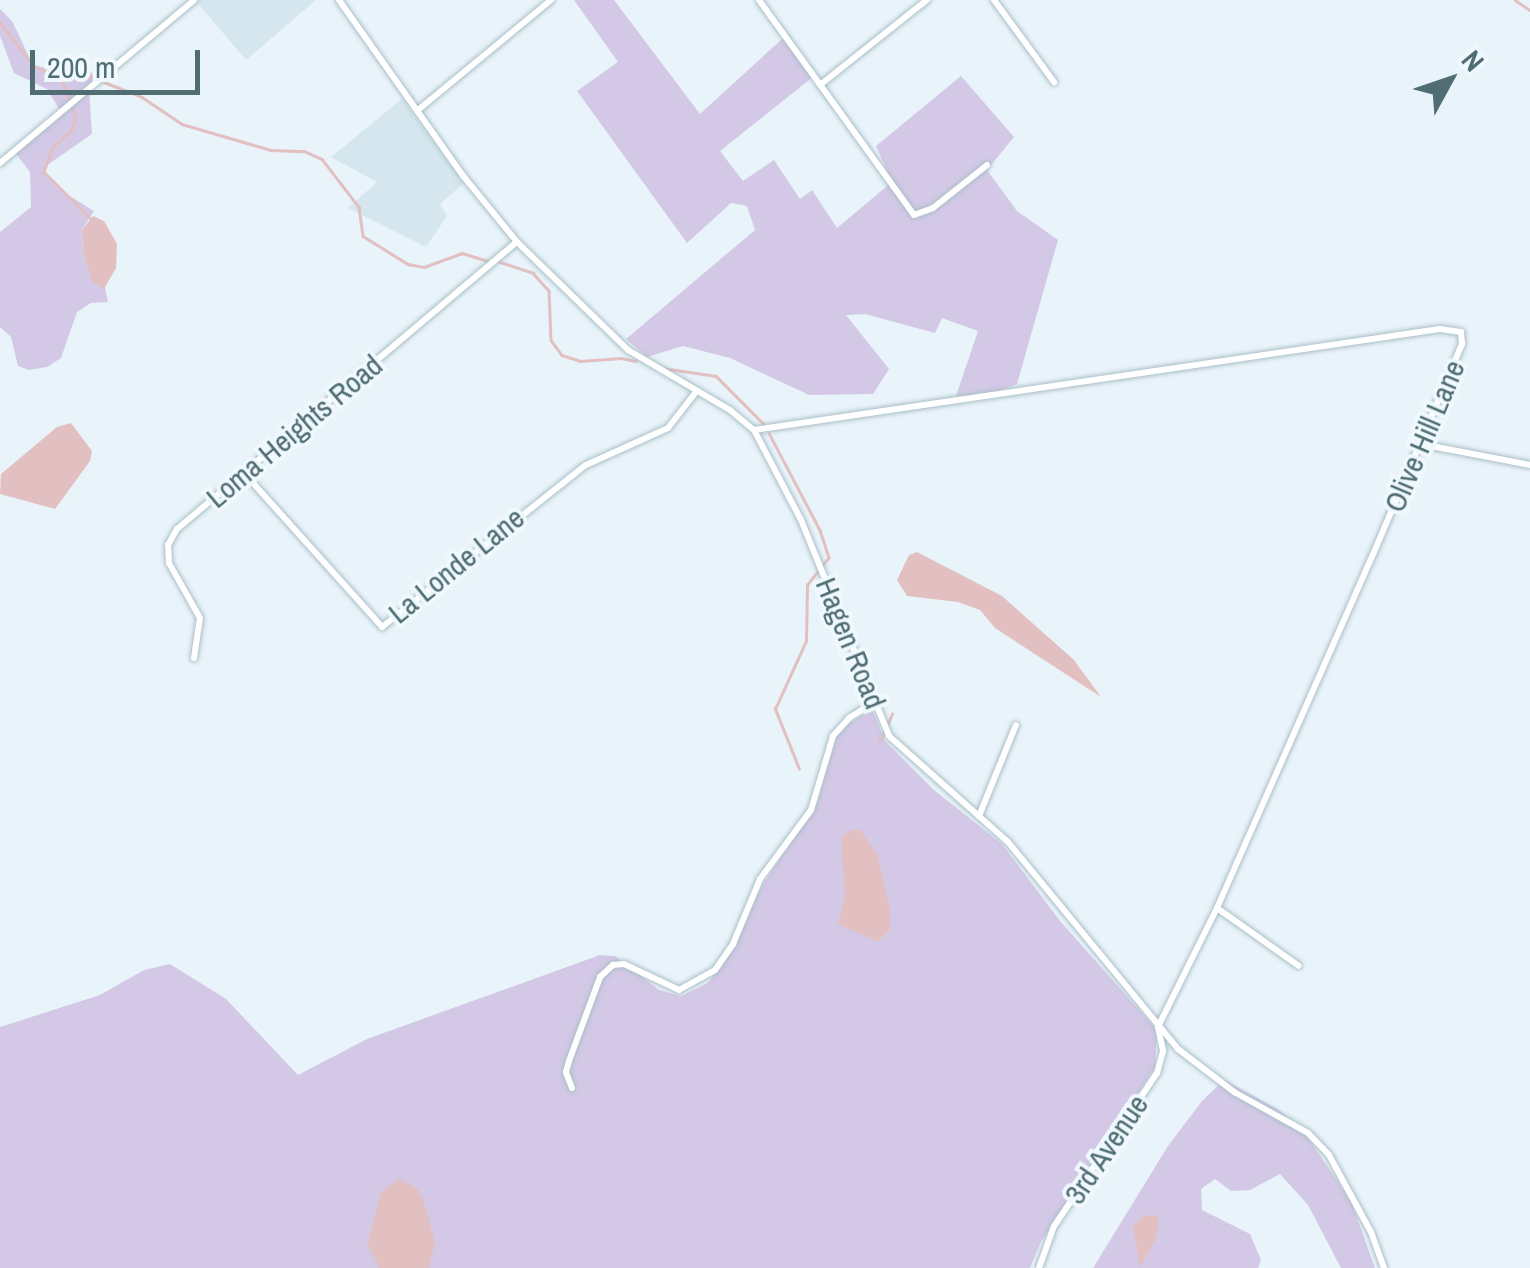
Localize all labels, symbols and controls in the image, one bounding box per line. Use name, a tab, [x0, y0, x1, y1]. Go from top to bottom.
scale bar	[35, 30, 205, 92]
north arrow	[1400, 30, 1500, 130]
text: N	[1453, 42, 1493, 79]
text: 200 m	[47, 47, 115, 87]
street label: Loma Heights Road	[199, 347, 389, 515]
street label: Olive Hill Lane	[1376, 355, 1472, 517]
street label: La Londe Lane	[381, 499, 531, 631]
street label: Hagen Road	[808, 572, 894, 714]
street label: 3rd Avenue	[1056, 1087, 1156, 1211]

